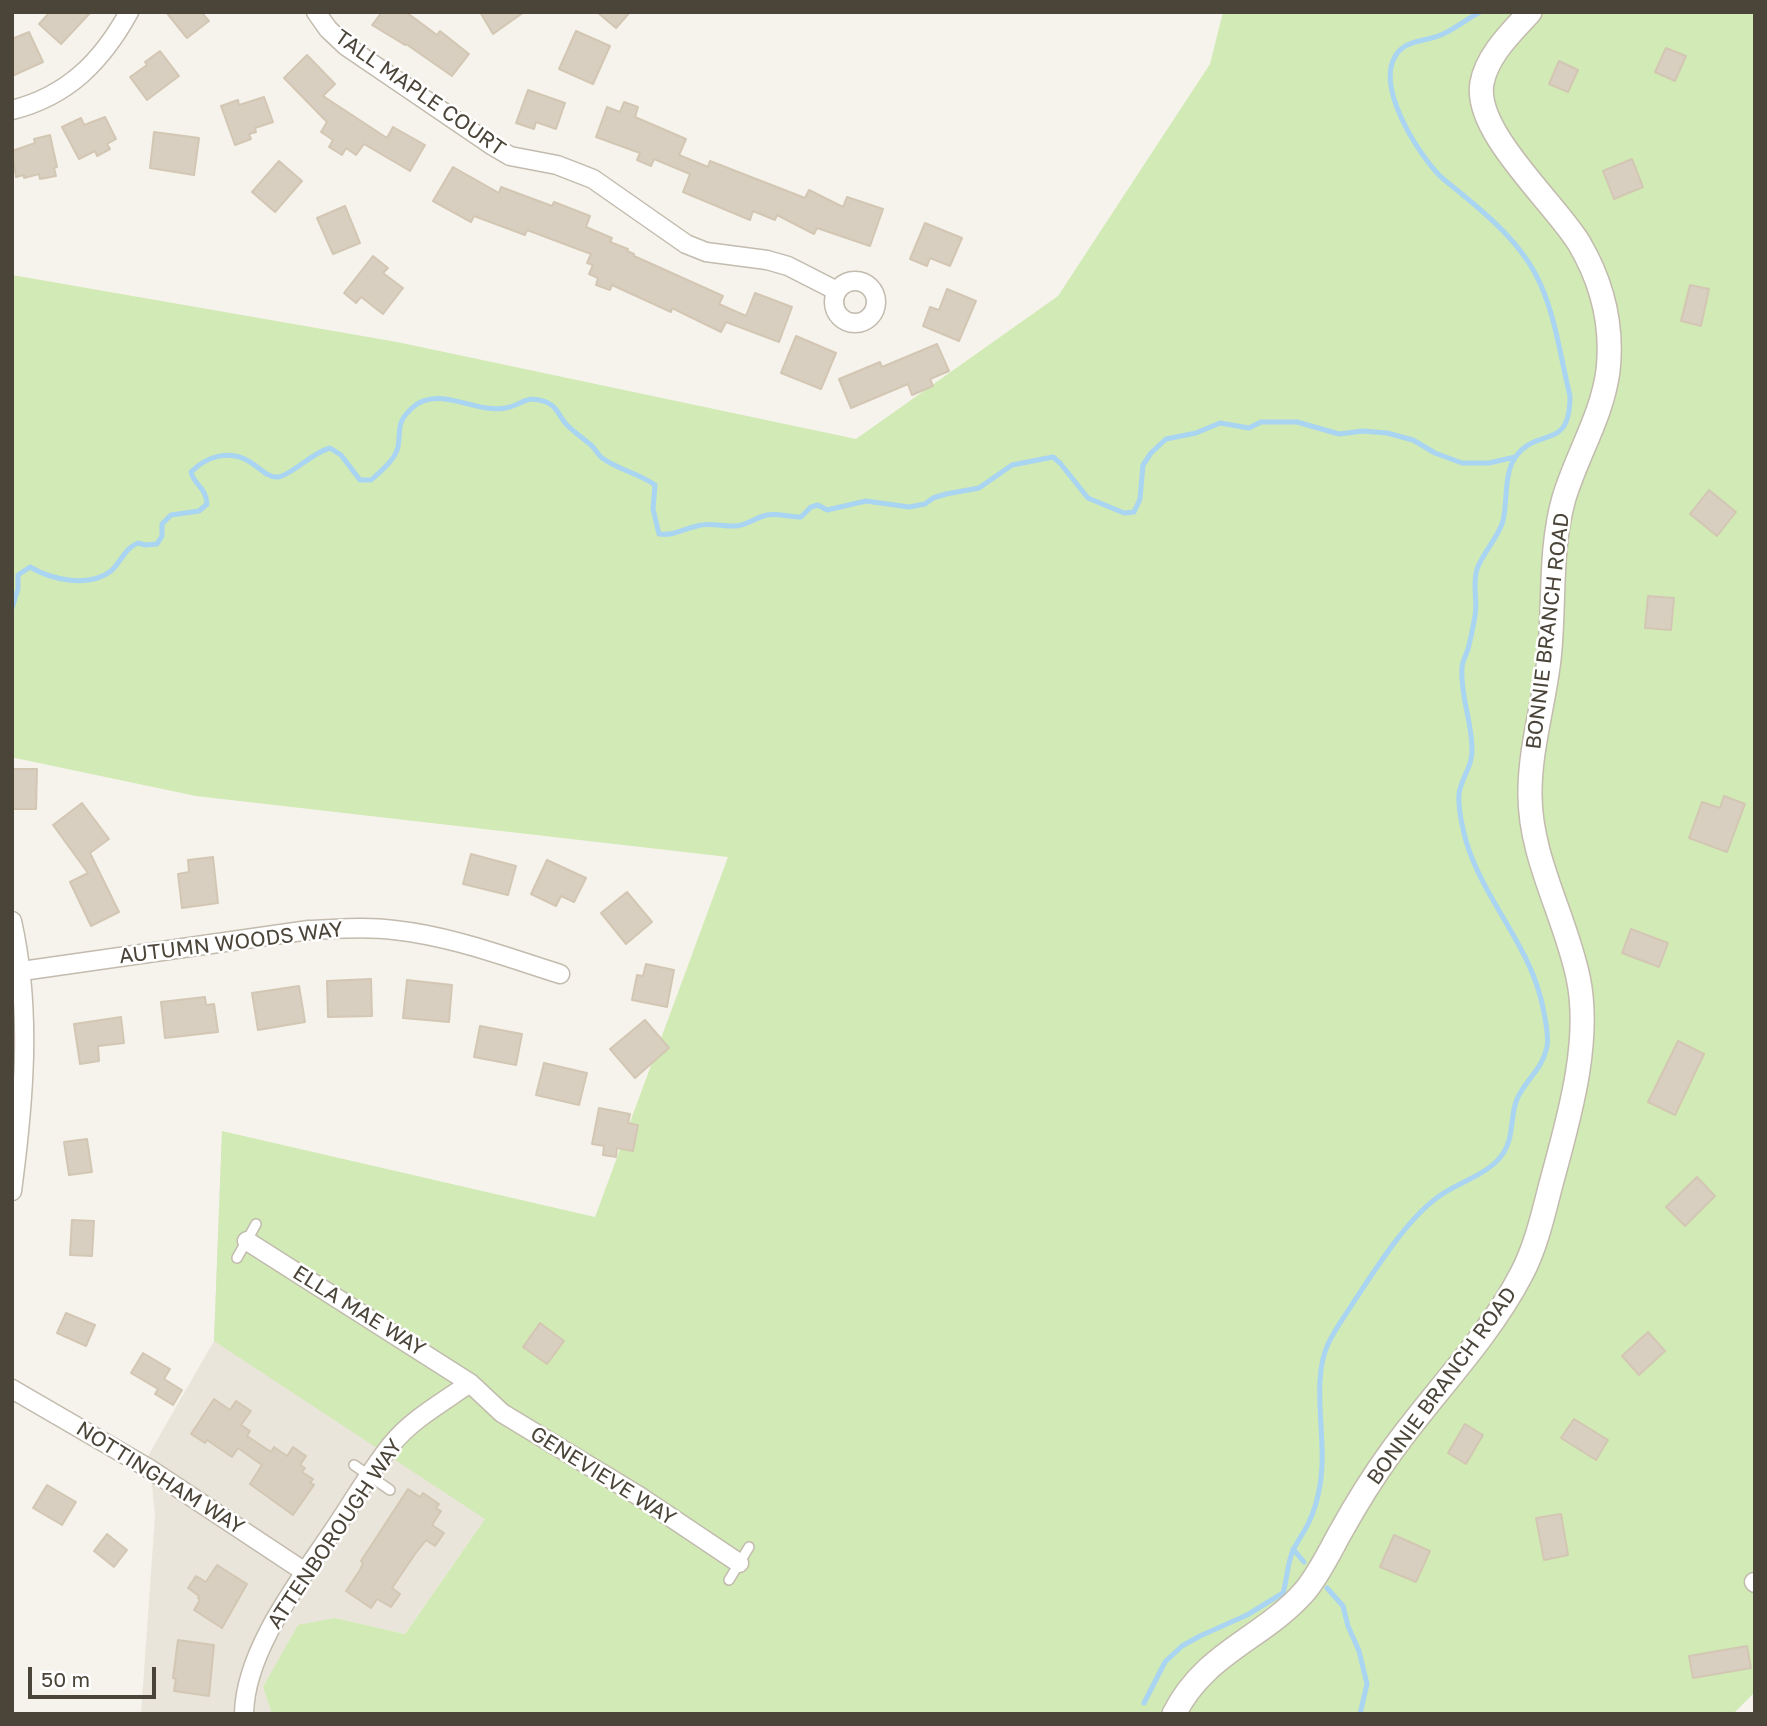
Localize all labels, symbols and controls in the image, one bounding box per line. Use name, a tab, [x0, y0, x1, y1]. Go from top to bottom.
street label: TALL MAPLE COURT	[330, 25, 510, 161]
street label: BONNIE BRANCH ROAD	[1521, 511, 1575, 751]
street label: AUTUMN WOODS WAY	[118, 917, 344, 969]
street label: ELLA MAE WAY	[288, 1260, 430, 1362]
street label: BONNIE BRANCH ROAD	[1362, 1282, 1522, 1490]
street label: NOTTINGHAM WAY	[71, 1416, 249, 1540]
street label: GENEVIEVE WAY	[526, 1421, 680, 1531]
street label: ATTENBOROUGH WAY	[262, 1435, 408, 1633]
scale bar	[32, 1652, 159, 1696]
text: 50 m	[41, 1666, 90, 1692]

